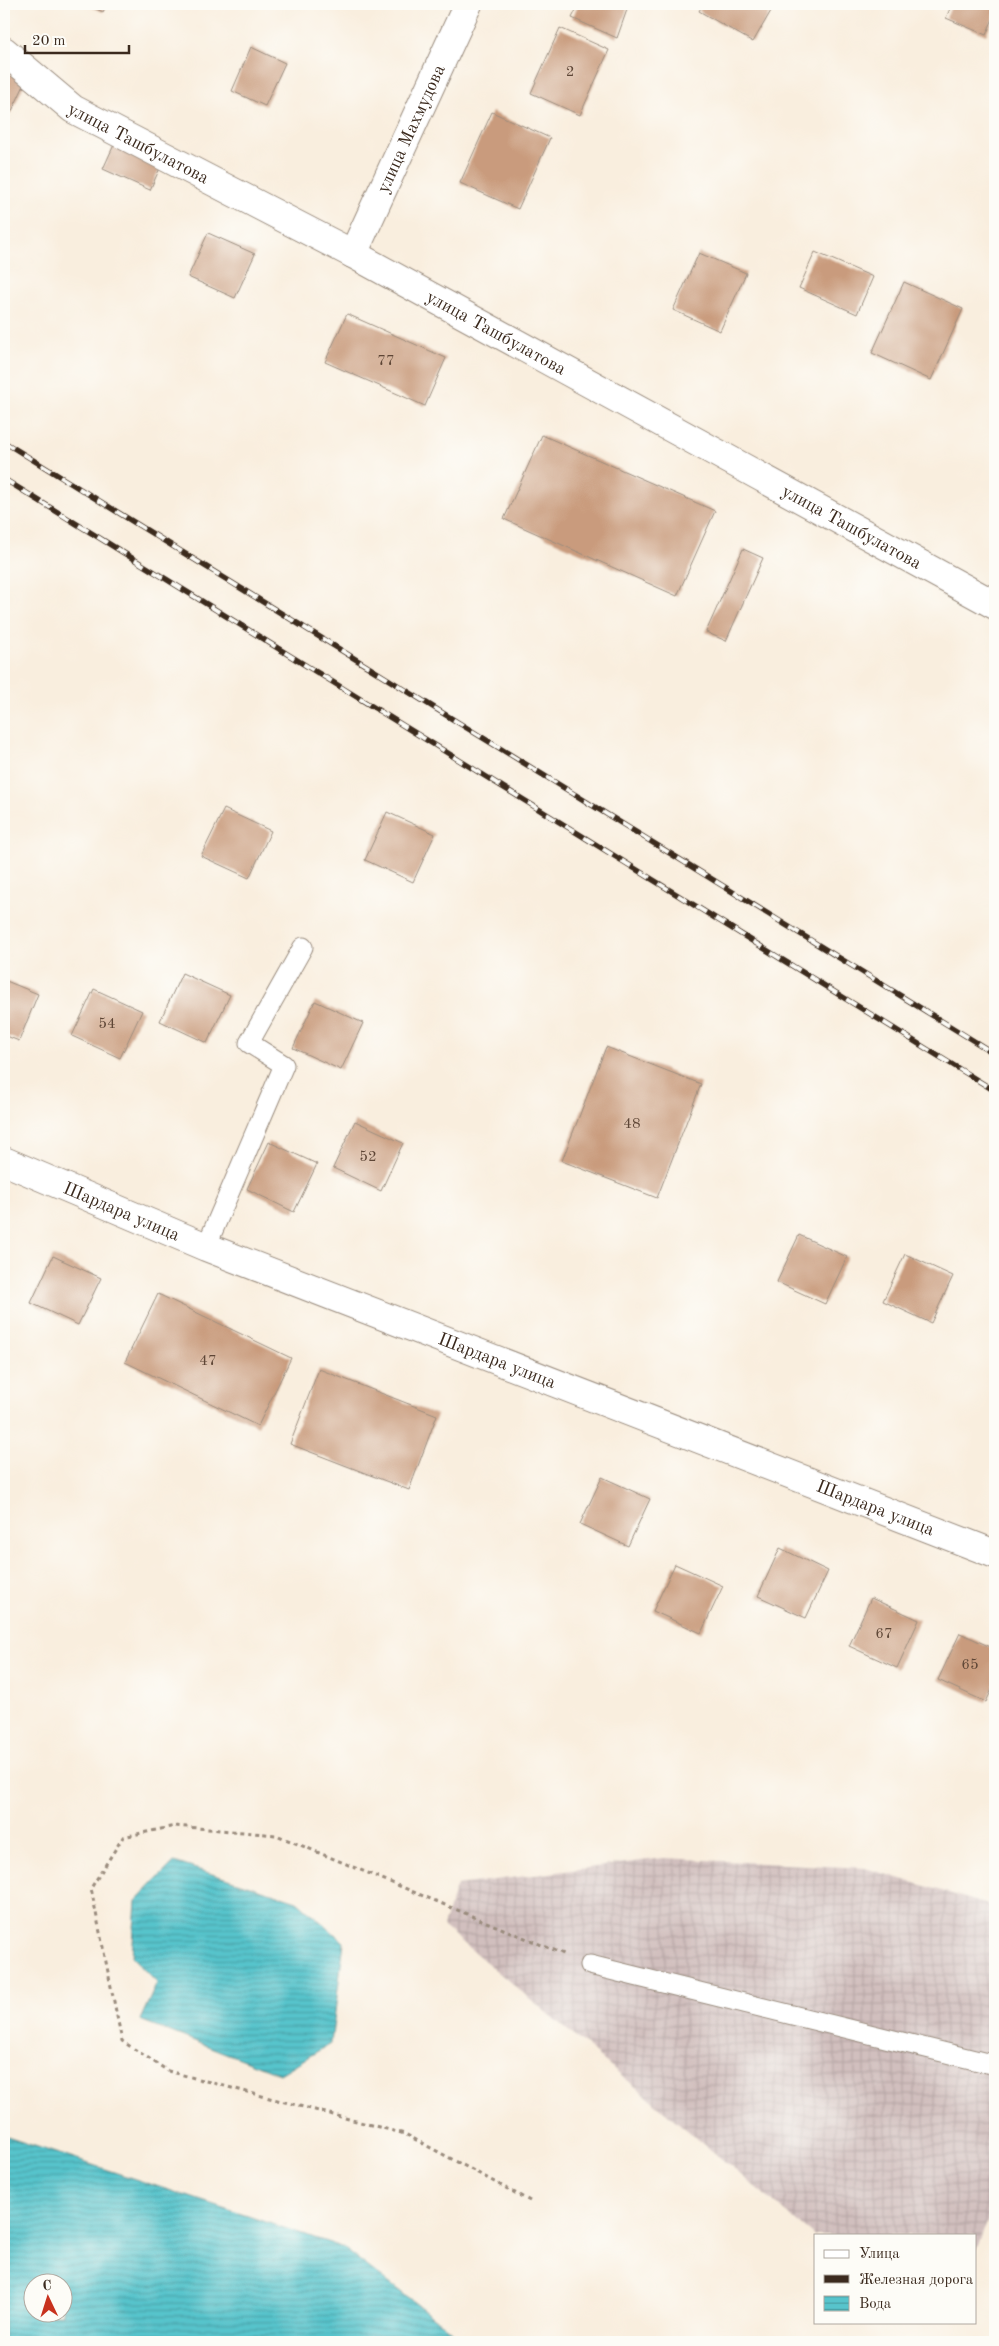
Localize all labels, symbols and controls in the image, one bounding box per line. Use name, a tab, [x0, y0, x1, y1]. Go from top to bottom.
scale bar	[25, 22, 129, 54]
text: 20 m	[32, 34, 66, 49]
street label: улица Махмудова	[374, 62, 449, 196]
house number: 2	[566, 65, 574, 80]
street label: улица Ташбулатова	[65, 100, 212, 188]
street label: улица Ташбулатова	[423, 288, 569, 379]
house number: 77	[377, 354, 395, 369]
street label: улица Ташбулатова	[779, 482, 924, 573]
house number: 54	[98, 1017, 116, 1032]
house number: 48	[623, 1117, 641, 1132]
house number: 52	[359, 1150, 377, 1165]
street label: Шардара улица	[60, 1179, 182, 1245]
street label: Шардара улица	[435, 1330, 558, 1392]
house number: 47	[199, 1354, 217, 1369]
street label: Шардара улица	[814, 1477, 937, 1539]
house number: 67	[875, 1627, 893, 1642]
house number: 65	[961, 1658, 979, 1673]
legend	[814, 2234, 976, 2324]
text: Улица	[859, 2247, 900, 2262]
text: Железная дорога	[859, 2273, 974, 2288]
north arrow	[22, 2274, 72, 2324]
text: С	[42, 2279, 52, 2293]
text: Вода	[859, 2297, 892, 2312]

